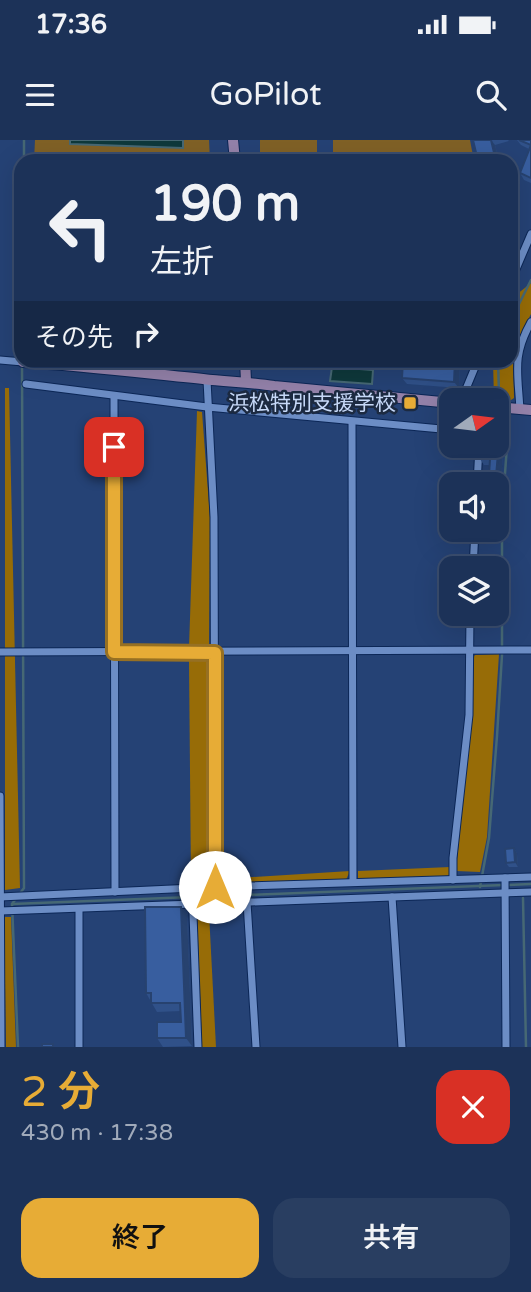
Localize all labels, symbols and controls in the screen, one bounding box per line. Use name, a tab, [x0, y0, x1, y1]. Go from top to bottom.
text: 17:36	[35, 9, 107, 40]
icon: menu	[21, 76, 59, 114]
text: GoPilot	[210, 76, 321, 114]
icon: search	[472, 76, 510, 114]
text: 190 m	[150, 175, 300, 234]
icon: left	[35, 182, 126, 273]
text: 左折	[150, 243, 214, 281]
icon: right	[127, 315, 165, 353]
text: その先	[35, 322, 113, 353]
north arrow	[439, 388, 509, 458]
map controls	[439, 388, 509, 626]
place label: 浜松特別支援学校	[228, 391, 396, 416]
marker: 浜松特別支援学校	[402, 395, 418, 411]
pin	[84, 417, 144, 477]
icon: arrive	[95, 428, 133, 466]
button: sound	[439, 472, 509, 542]
button: layers	[439, 556, 509, 626]
position arrow	[178, 850, 252, 924]
text: 2 分	[21, 1067, 100, 1118]
button: close	[436, 1070, 510, 1144]
text: 430 m · 17:38	[21, 1119, 173, 1147]
button: 終了	[21, 1198, 259, 1278]
button: 共有	[273, 1198, 510, 1278]

